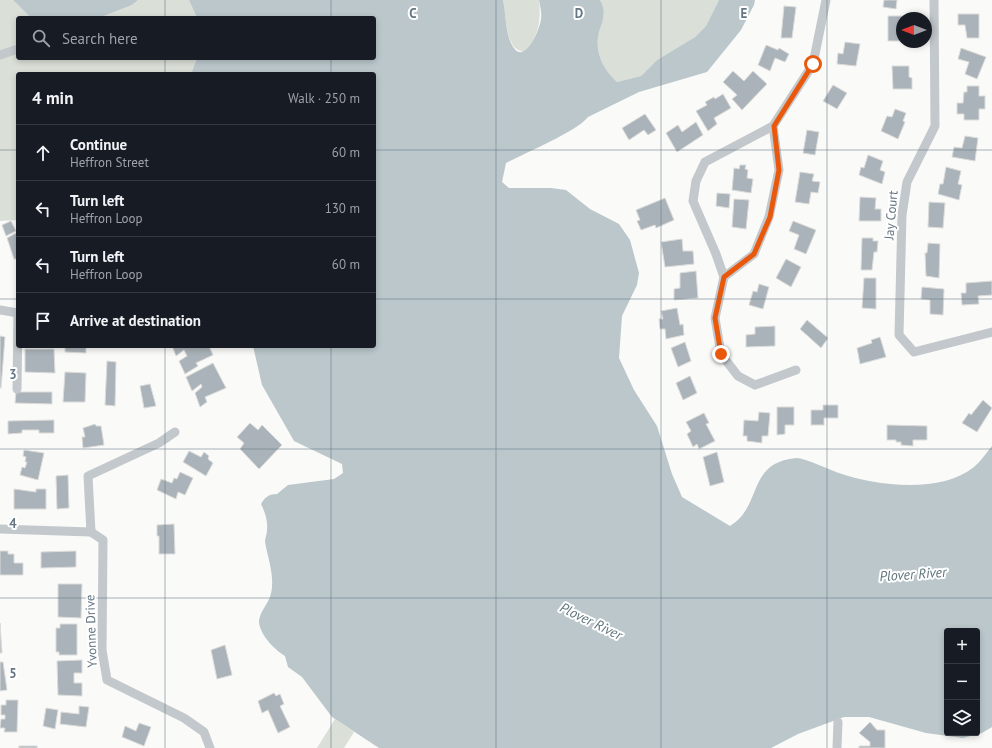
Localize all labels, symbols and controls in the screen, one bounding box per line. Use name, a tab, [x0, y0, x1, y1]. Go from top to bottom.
text: C	[409, 5, 417, 22]
text: D	[575, 5, 583, 22]
text: E	[741, 5, 748, 22]
north arrow	[896, 12, 932, 48]
search box	[16, 16, 376, 60]
icon: search	[30, 27, 52, 49]
text: Search here	[62, 29, 138, 48]
route start	[804, 55, 822, 73]
text: 4 min	[32, 87, 73, 109]
text: Walk · 250 m	[288, 90, 360, 107]
text: Continue	[70, 135, 127, 154]
icon: ahead	[32, 142, 54, 164]
text: 60 m	[332, 144, 360, 161]
text: Heffron Street	[70, 154, 149, 171]
street label: Jay Court	[880, 189, 902, 241]
text: Turn left	[70, 191, 124, 210]
icon: left	[32, 198, 54, 220]
text: 130 m	[325, 200, 360, 217]
text: Heffron Loop	[70, 210, 143, 227]
text: Turn left	[70, 247, 124, 266]
icon: left	[32, 254, 54, 276]
text: 60 m	[332, 256, 360, 273]
text: Heffron Loop	[70, 266, 143, 283]
icon: arrive	[32, 310, 54, 332]
text: Arrive at destination	[70, 311, 201, 330]
route end	[712, 345, 730, 363]
text: 3	[9, 366, 17, 383]
text: 4	[9, 515, 17, 532]
water label: Plover River	[879, 563, 949, 585]
street label: Yvonne Drive	[81, 594, 101, 668]
water label: Plover River	[557, 598, 626, 644]
map controls	[944, 628, 980, 736]
button: +	[944, 628, 980, 664]
button: −	[944, 664, 980, 700]
text: 5	[9, 665, 17, 682]
button: layers	[944, 700, 980, 736]

